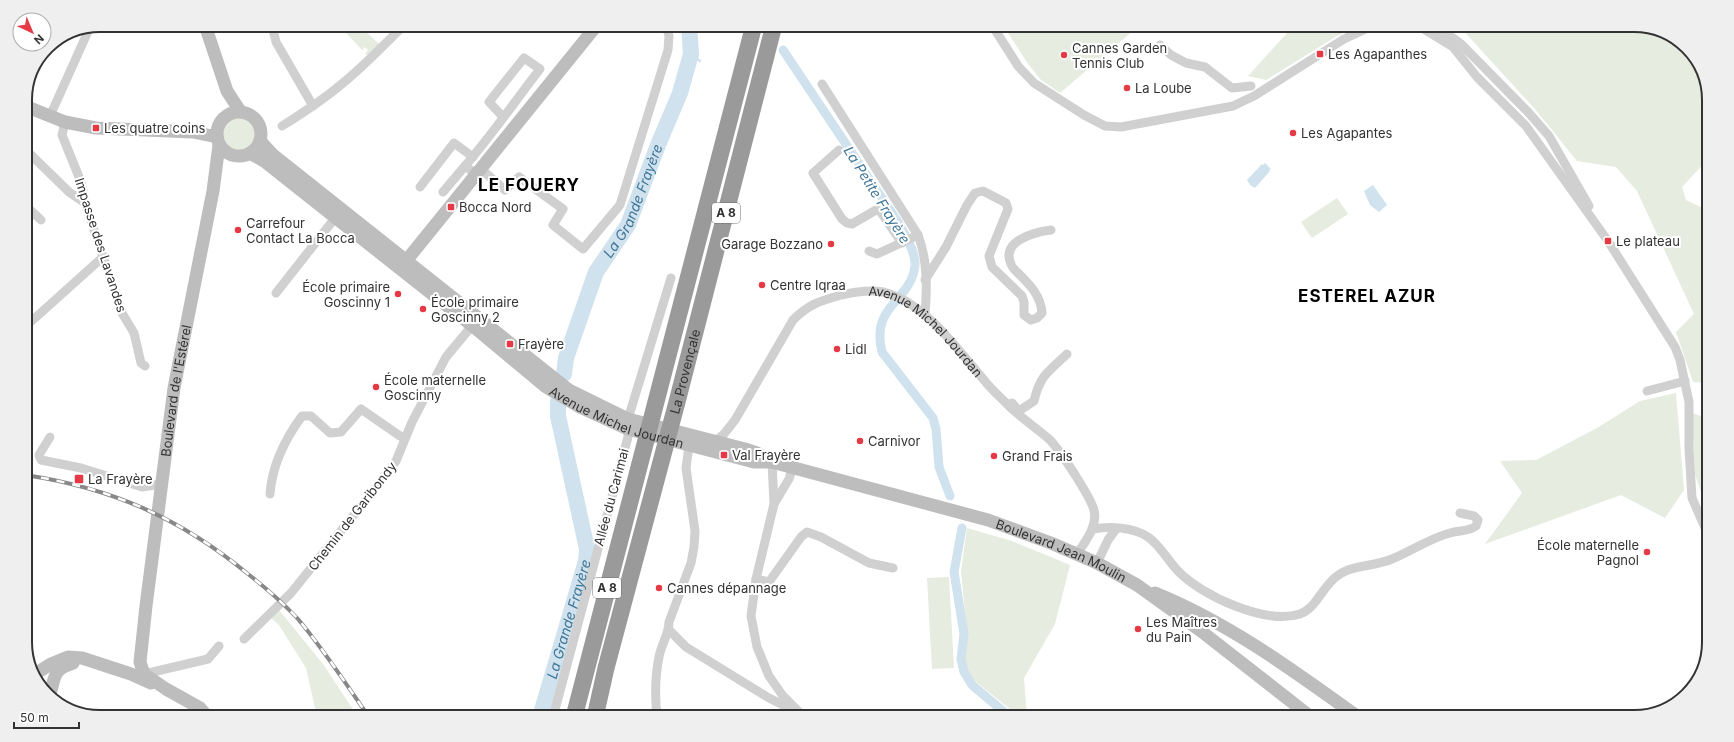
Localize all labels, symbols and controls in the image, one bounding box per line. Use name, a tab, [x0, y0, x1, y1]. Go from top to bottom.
north arrow	[12, 12, 52, 52]
text: N	[31, 31, 47, 47]
place label: Cannes Garden Tennis Club	[1072, 40, 1167, 71]
place label: Les Agapanthes	[1328, 46, 1427, 62]
marker: Les Agapanthes	[1315, 49, 1325, 59]
marker: Cannes Garden Tennis Club	[1059, 50, 1069, 60]
place label: La Loube	[1135, 80, 1192, 96]
marker: La Loube	[1122, 83, 1132, 93]
place label: Les quatre coins	[104, 120, 206, 136]
marker: Les quatre coins	[91, 123, 101, 133]
place label: Les Agapantes	[1301, 125, 1392, 141]
marker: Les Agapantes	[1288, 128, 1298, 138]
water label: La Grande Frayère	[599, 142, 666, 261]
water label: La Petite Frayère	[841, 143, 914, 247]
district label: LE FOUERY	[478, 175, 580, 195]
street label: Impasse des Lavandes	[72, 176, 130, 314]
place label: Bocca Nord	[459, 199, 531, 215]
marker: Bocca Nord	[446, 202, 456, 212]
road number: A 8	[712, 203, 740, 223]
place label: Carrefour Contact La Bocca	[246, 215, 355, 246]
marker: Carrefour Contact La Bocca	[233, 225, 243, 235]
place label: Le plateau	[1616, 233, 1680, 249]
place label: Garage Bozzano	[721, 236, 823, 252]
marker: Le plateau	[1603, 236, 1613, 246]
marker: Garage Bozzano	[826, 239, 836, 249]
place label: Centre Iqraa	[770, 277, 846, 293]
place label: École primaire Goscinny 1	[302, 279, 390, 310]
marker: Centre Iqraa	[757, 280, 767, 290]
street label: Avenue Michel Jourdan	[868, 283, 986, 380]
district label: ESTEREL AZUR	[1298, 286, 1436, 306]
marker: École primaire Goscinny 1	[393, 289, 403, 299]
place label: École primaire Goscinny 2	[431, 294, 519, 325]
marker: École primaire Goscinny 2	[418, 304, 428, 314]
street label: Boulevard de l'Estérel	[157, 323, 194, 458]
street label: La Provençale	[666, 327, 703, 416]
place label: Frayère	[518, 336, 564, 352]
marker: Frayère	[505, 339, 515, 349]
place label: Lidl	[845, 341, 867, 357]
marker: Lidl	[832, 344, 842, 354]
place label: École maternelle Goscinny	[384, 372, 486, 403]
marker: École maternelle Goscinny	[371, 382, 381, 392]
street label: Avenue Michel Jourdan	[546, 383, 686, 451]
place label: Carnivor	[868, 433, 921, 449]
marker: Carnivor	[855, 436, 865, 446]
street label: Allée du Carimai	[590, 447, 632, 547]
place label: Val Frayère	[732, 447, 801, 463]
place label: Grand Frais	[1002, 448, 1073, 464]
marker: Val Frayère	[719, 450, 729, 460]
marker: Grand Frais	[989, 451, 999, 461]
street label: Chemin de Garibondy	[304, 458, 400, 574]
place label: La Frayère	[88, 471, 153, 487]
marker: La Frayère	[73, 473, 85, 485]
street label: Boulevard Jean Moulin	[994, 516, 1129, 586]
place label: École maternelle Pagnol	[1537, 537, 1639, 568]
marker: École maternelle Pagnol	[1642, 547, 1652, 557]
water label: La Grande Frayère	[543, 557, 594, 681]
road number: A 8	[593, 578, 621, 598]
place label: Cannes dépannage	[667, 580, 786, 596]
marker: Cannes dépannage	[654, 583, 664, 593]
place label: Les Maîtres du Pain	[1146, 614, 1217, 645]
marker: Les Maîtres du Pain	[1133, 624, 1143, 634]
scale bar	[14, 704, 79, 730]
text: 50 m	[20, 710, 49, 725]

